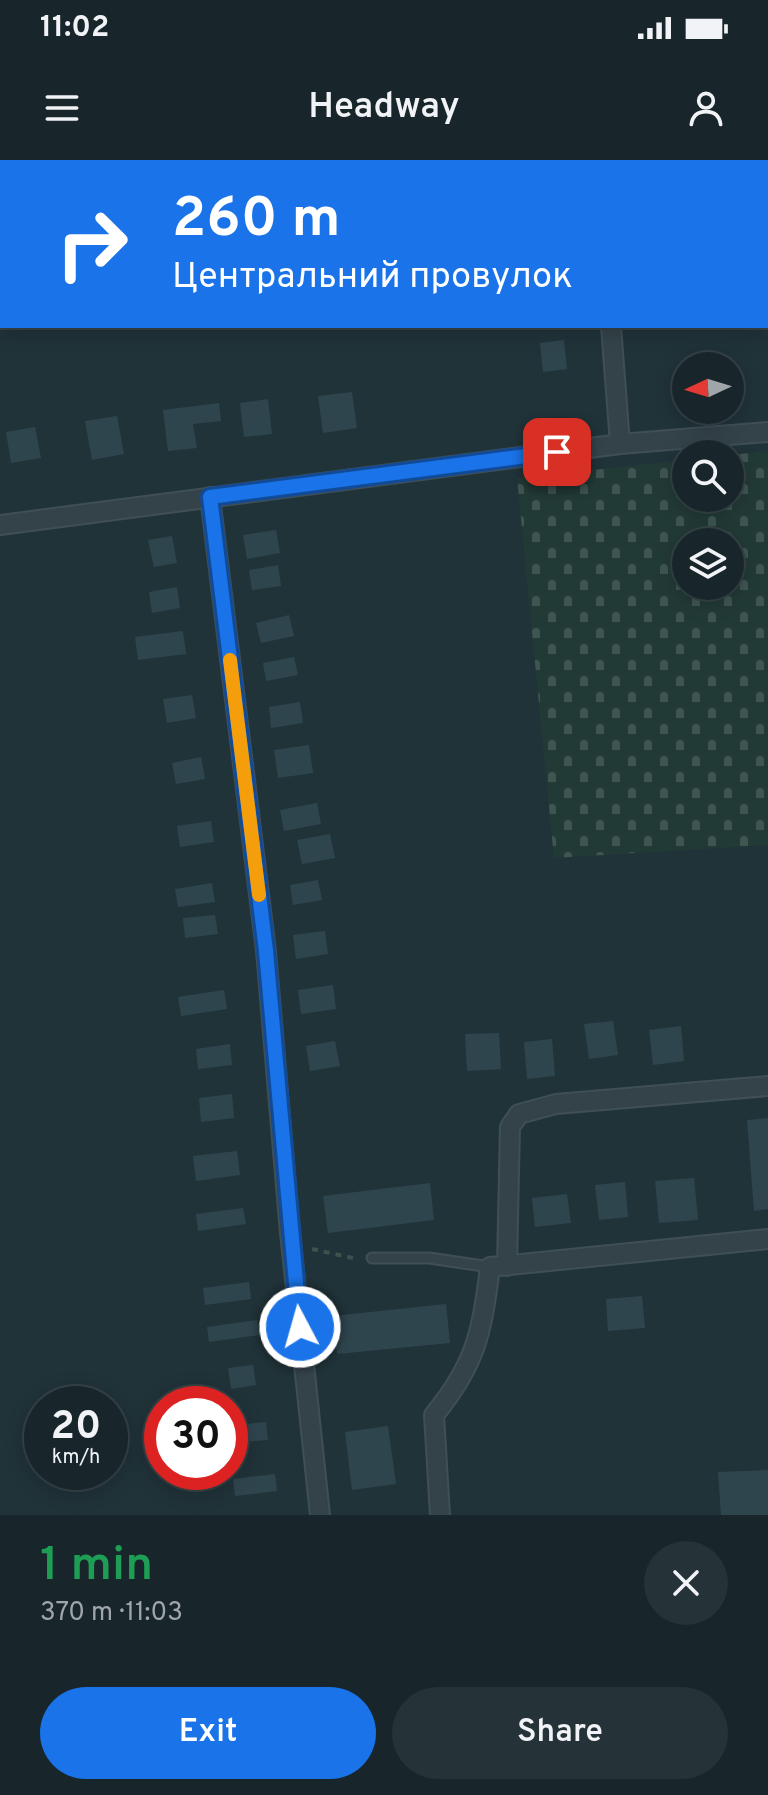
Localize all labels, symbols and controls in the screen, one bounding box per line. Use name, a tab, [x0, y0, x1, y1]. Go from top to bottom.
text: 11:02	[40, 10, 109, 47]
text: Headway	[308, 85, 460, 131]
icon: menu	[40, 86, 84, 130]
icon: person	[684, 86, 728, 130]
text: 260 m	[172, 186, 341, 256]
icon: right	[40, 192, 144, 296]
text: Центральний провулок	[172, 255, 573, 301]
north arrow	[672, 352, 744, 424]
map controls	[672, 352, 744, 600]
pin	[523, 418, 591, 486]
icon: arrive	[535, 430, 579, 474]
button: search	[672, 440, 744, 512]
button: layers	[672, 528, 744, 600]
position arrow	[258, 1285, 342, 1369]
speed limit sign: 30	[144, 1386, 248, 1490]
text: 20	[51, 1403, 101, 1453]
text: km/h	[52, 1445, 100, 1471]
text: 1 min	[40, 1537, 153, 1597]
button: close	[644, 1541, 728, 1625]
text: 370 m · 11:03	[40, 1597, 183, 1630]
button: Exit	[40, 1687, 376, 1779]
button: Share	[392, 1687, 728, 1779]

